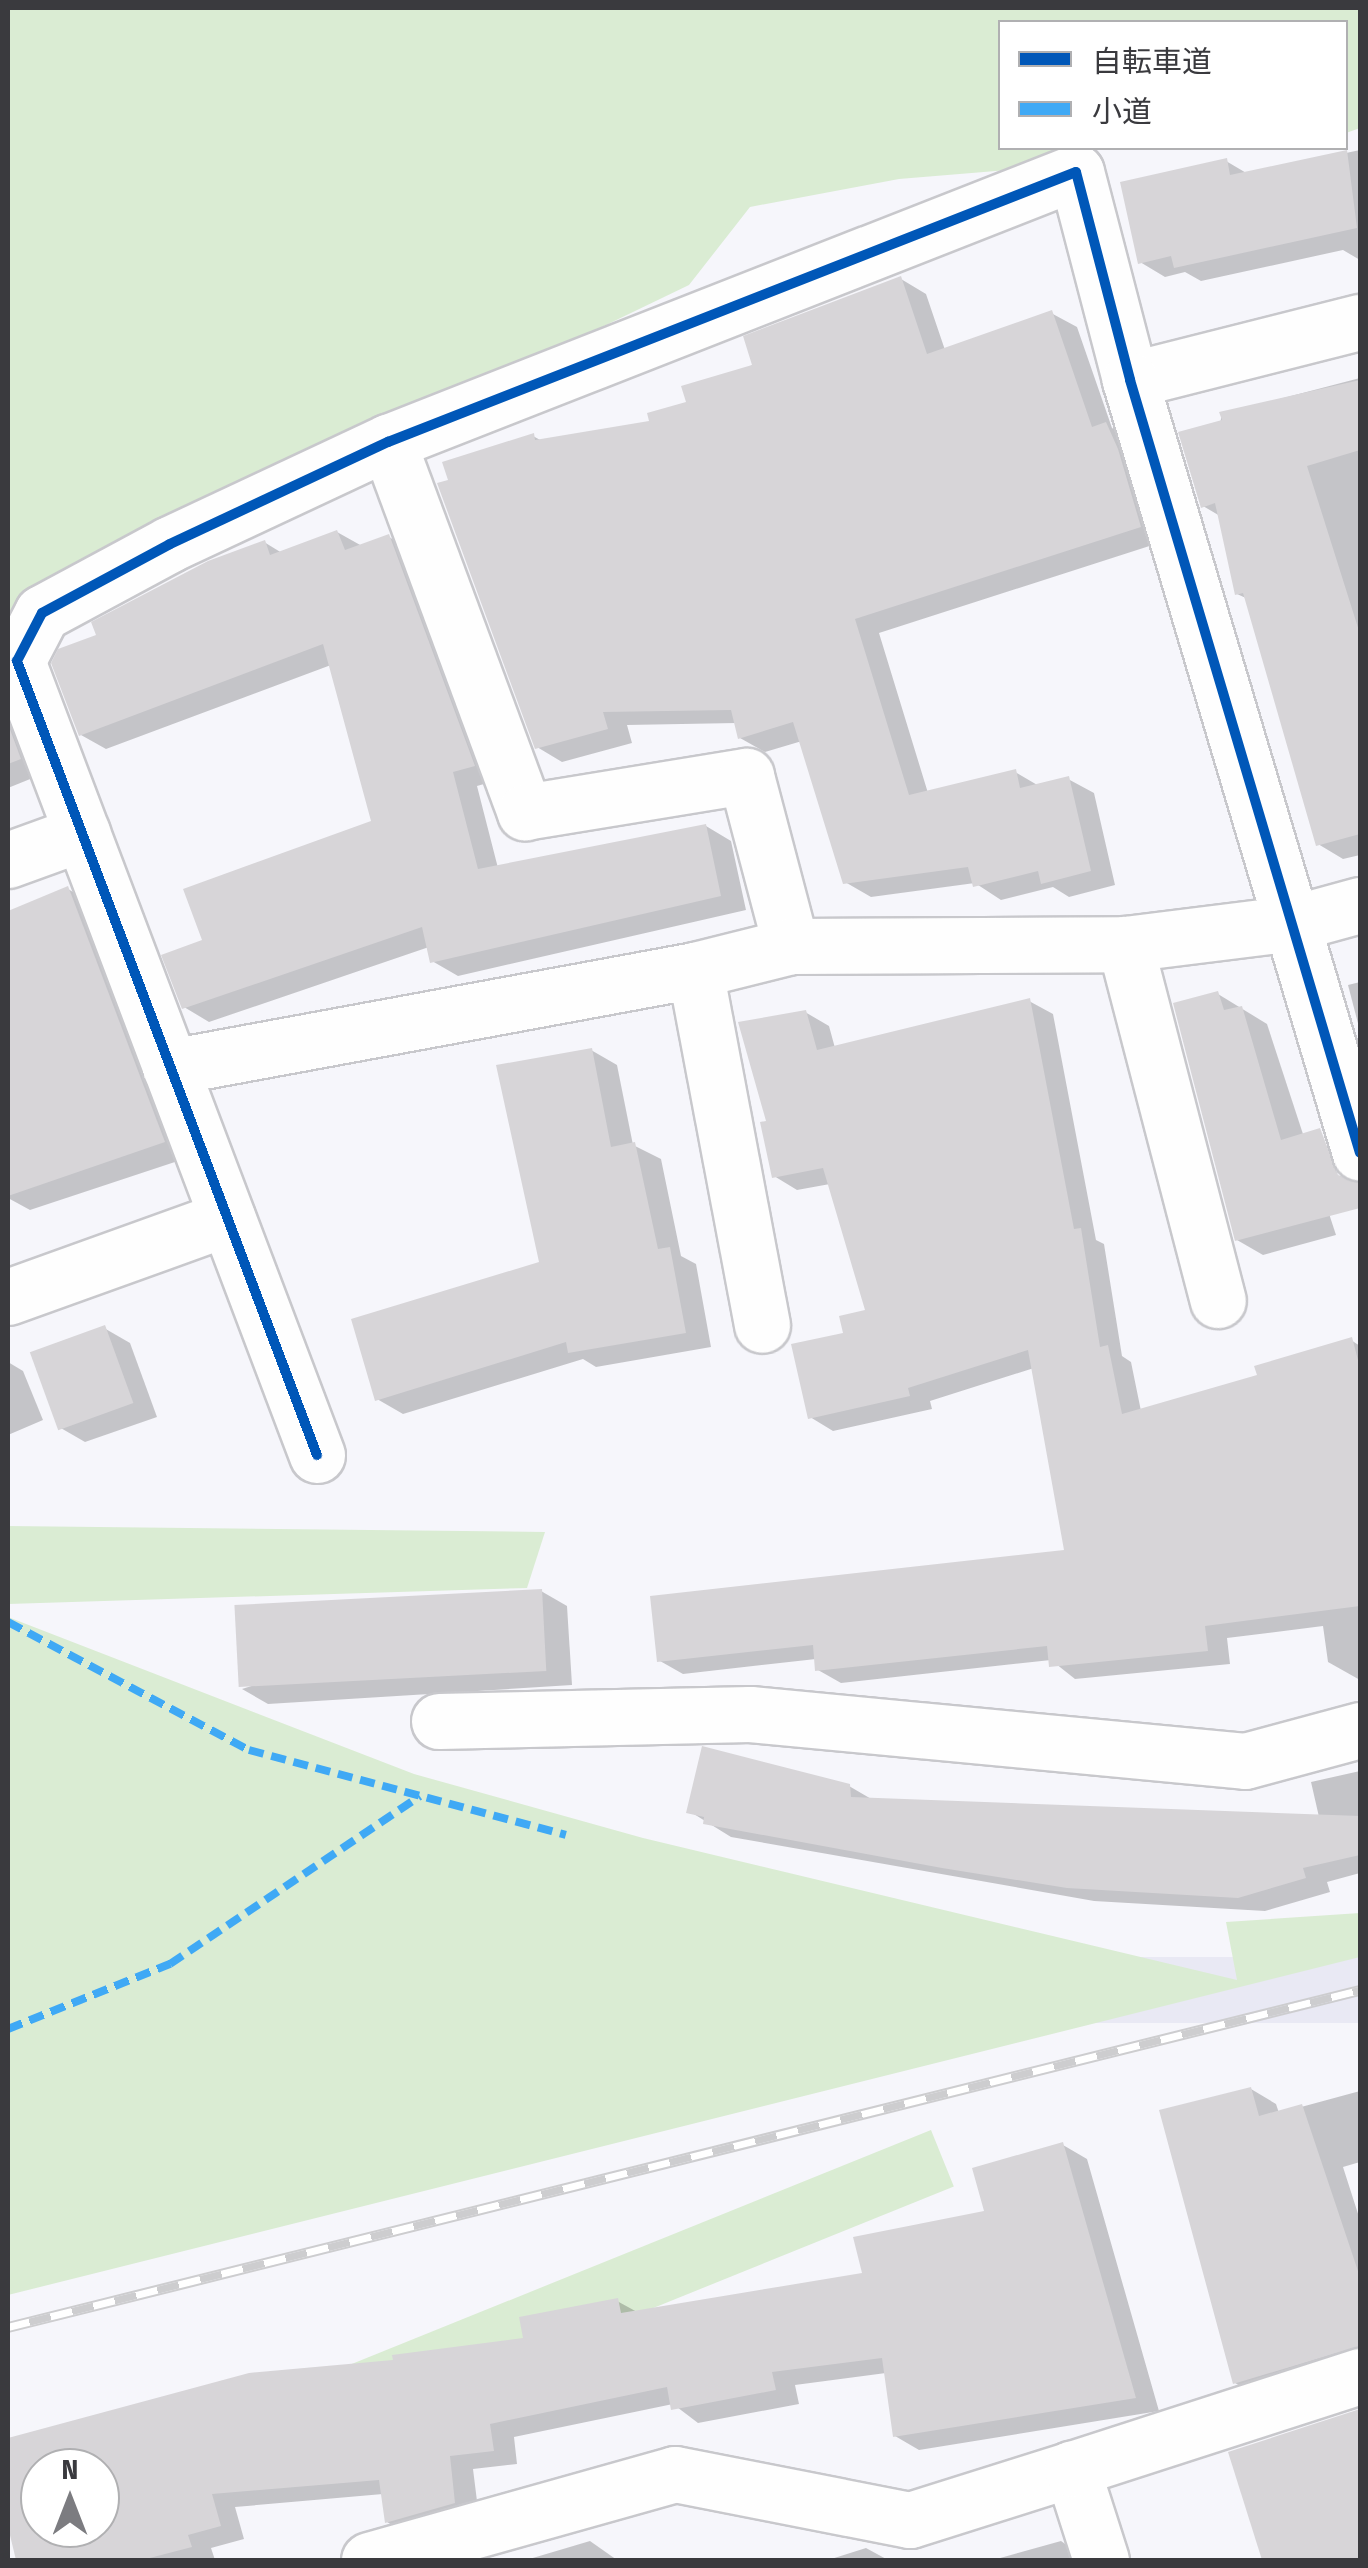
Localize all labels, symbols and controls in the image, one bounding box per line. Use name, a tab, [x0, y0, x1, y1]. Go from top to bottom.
legend	[998, 20, 1348, 150]
text: 自転車道	[1092, 44, 1212, 80]
text: 小道	[1092, 94, 1152, 130]
north arrow	[20, 2448, 120, 2548]
text: N	[62, 2453, 78, 2486]

